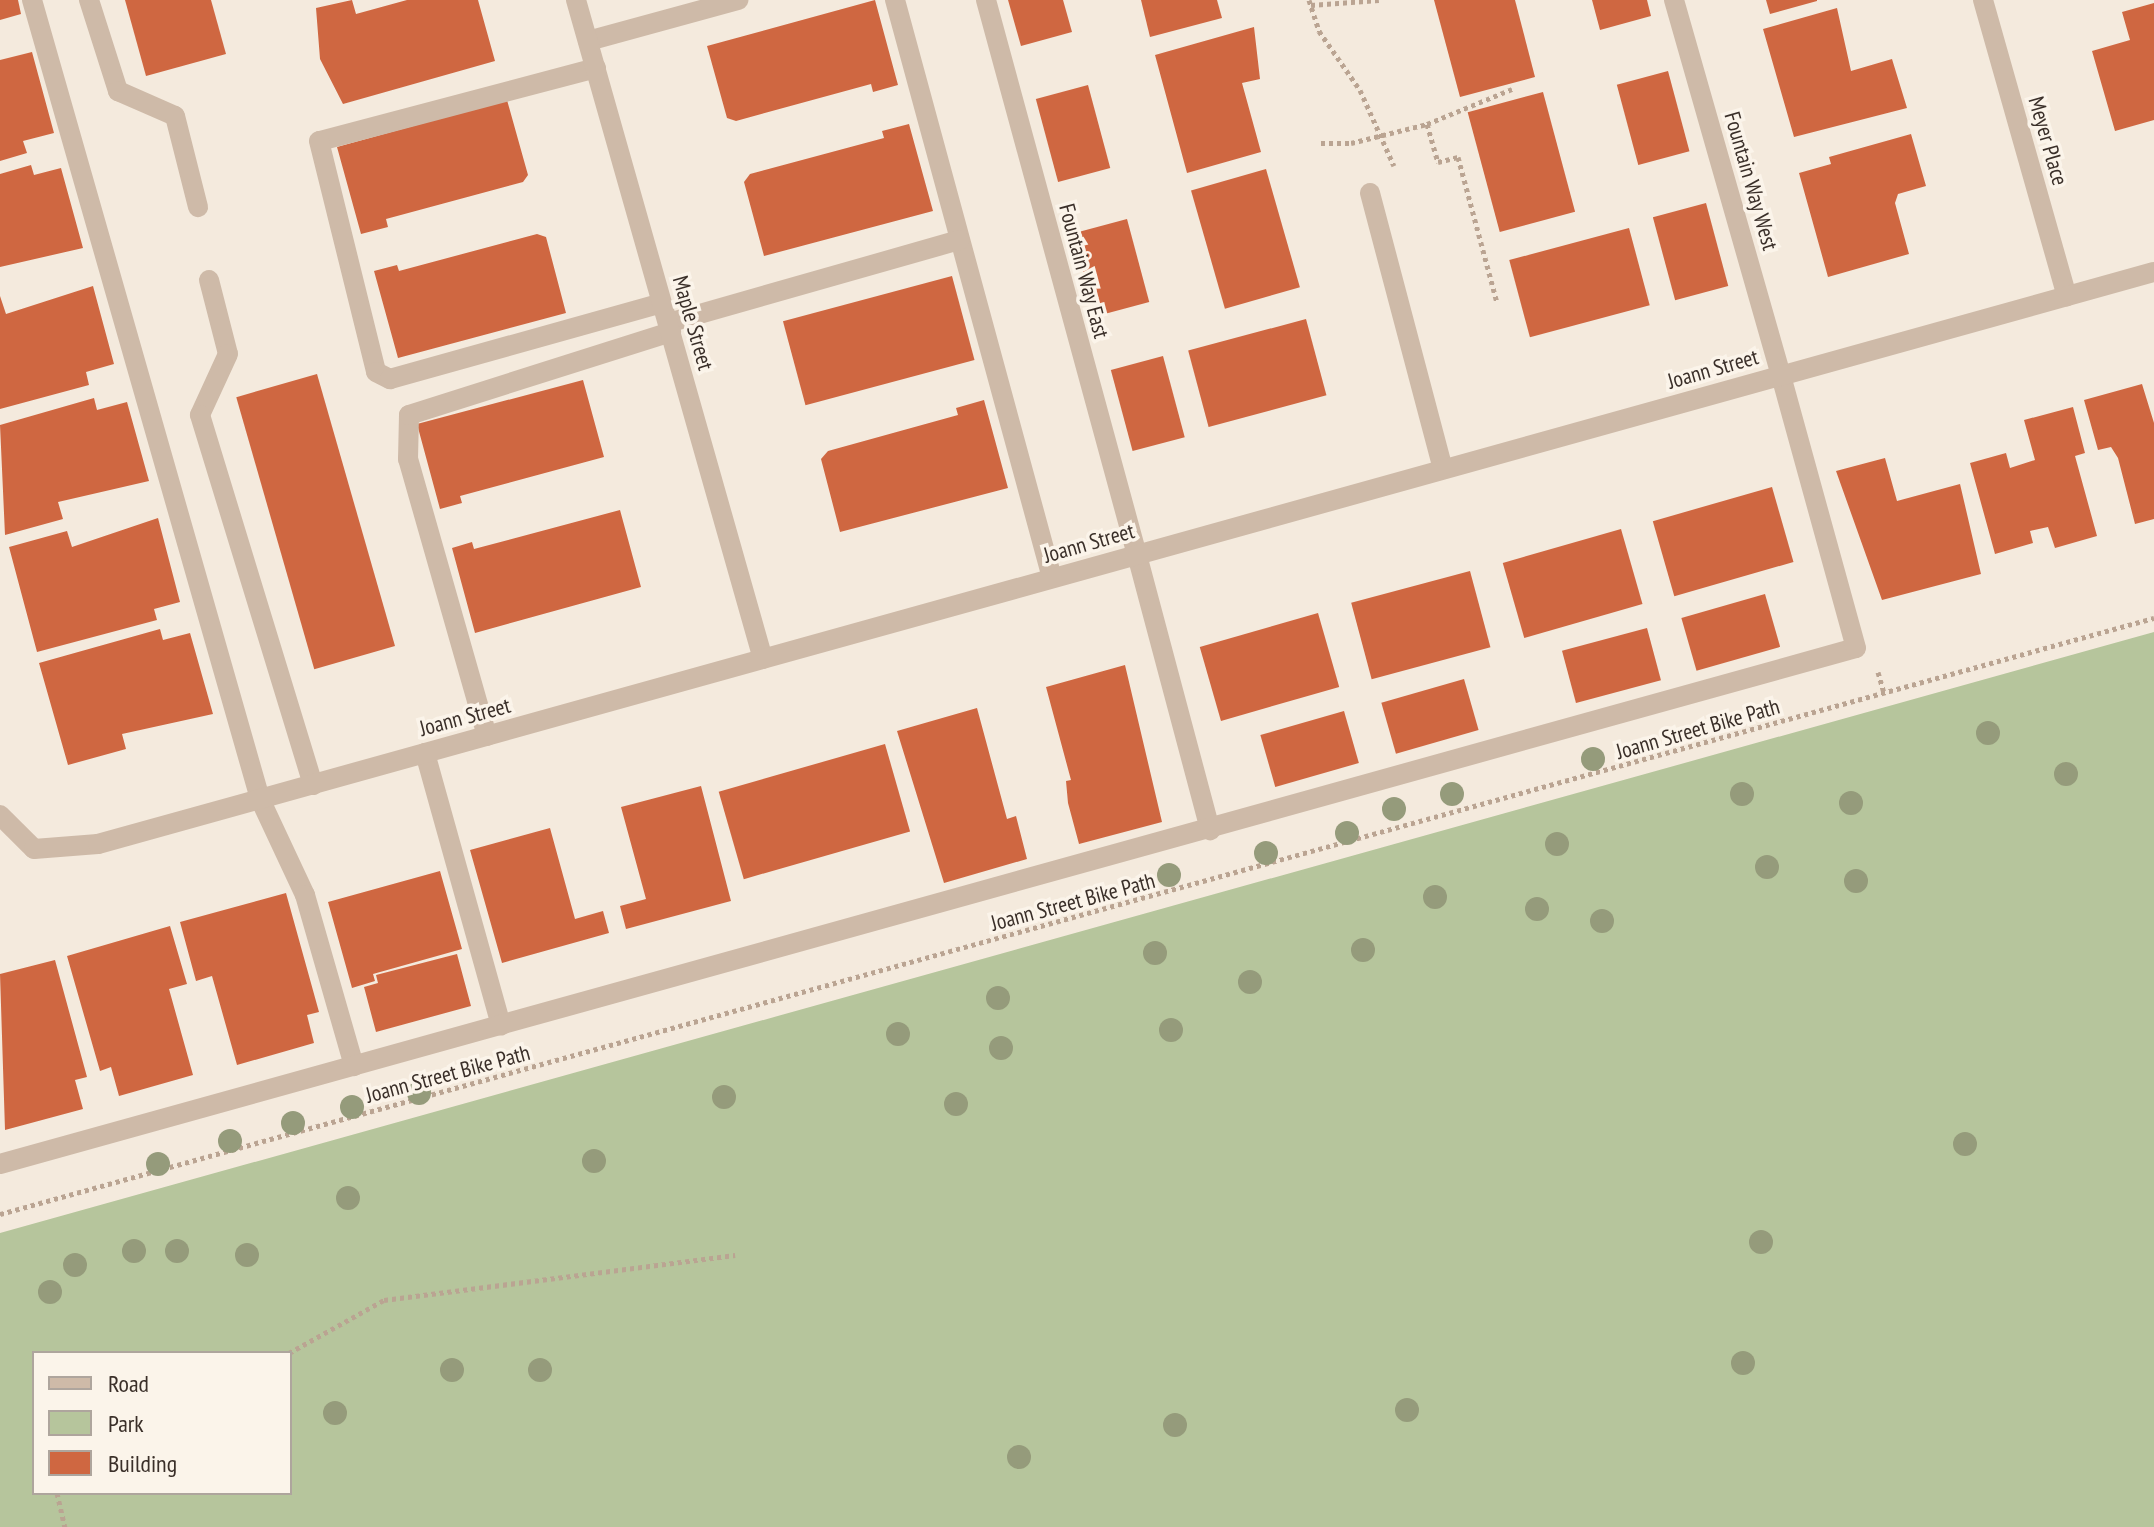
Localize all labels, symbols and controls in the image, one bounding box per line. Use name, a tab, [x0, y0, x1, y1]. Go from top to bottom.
street label: Meyer Place	[2023, 94, 2073, 188]
street label: Fountain Way West	[1718, 108, 1784, 254]
street label: Fountain Way East	[1053, 200, 1115, 342]
street label: Maple Street	[667, 273, 719, 373]
street label: Joann Street	[1665, 343, 1761, 395]
street label: Joann Street	[1041, 517, 1137, 569]
street label: Joann Street	[417, 692, 513, 742]
street label: Joann Street Bike Path	[1613, 693, 1783, 765]
street label: Joann Street Bike Path	[988, 867, 1158, 937]
street label: Joann Street Bike Path	[363, 1039, 533, 1109]
legend	[32, 1351, 292, 1495]
text: Road	[108, 1368, 149, 1399]
text: Park	[108, 1408, 144, 1439]
text: Building	[108, 1448, 177, 1479]

